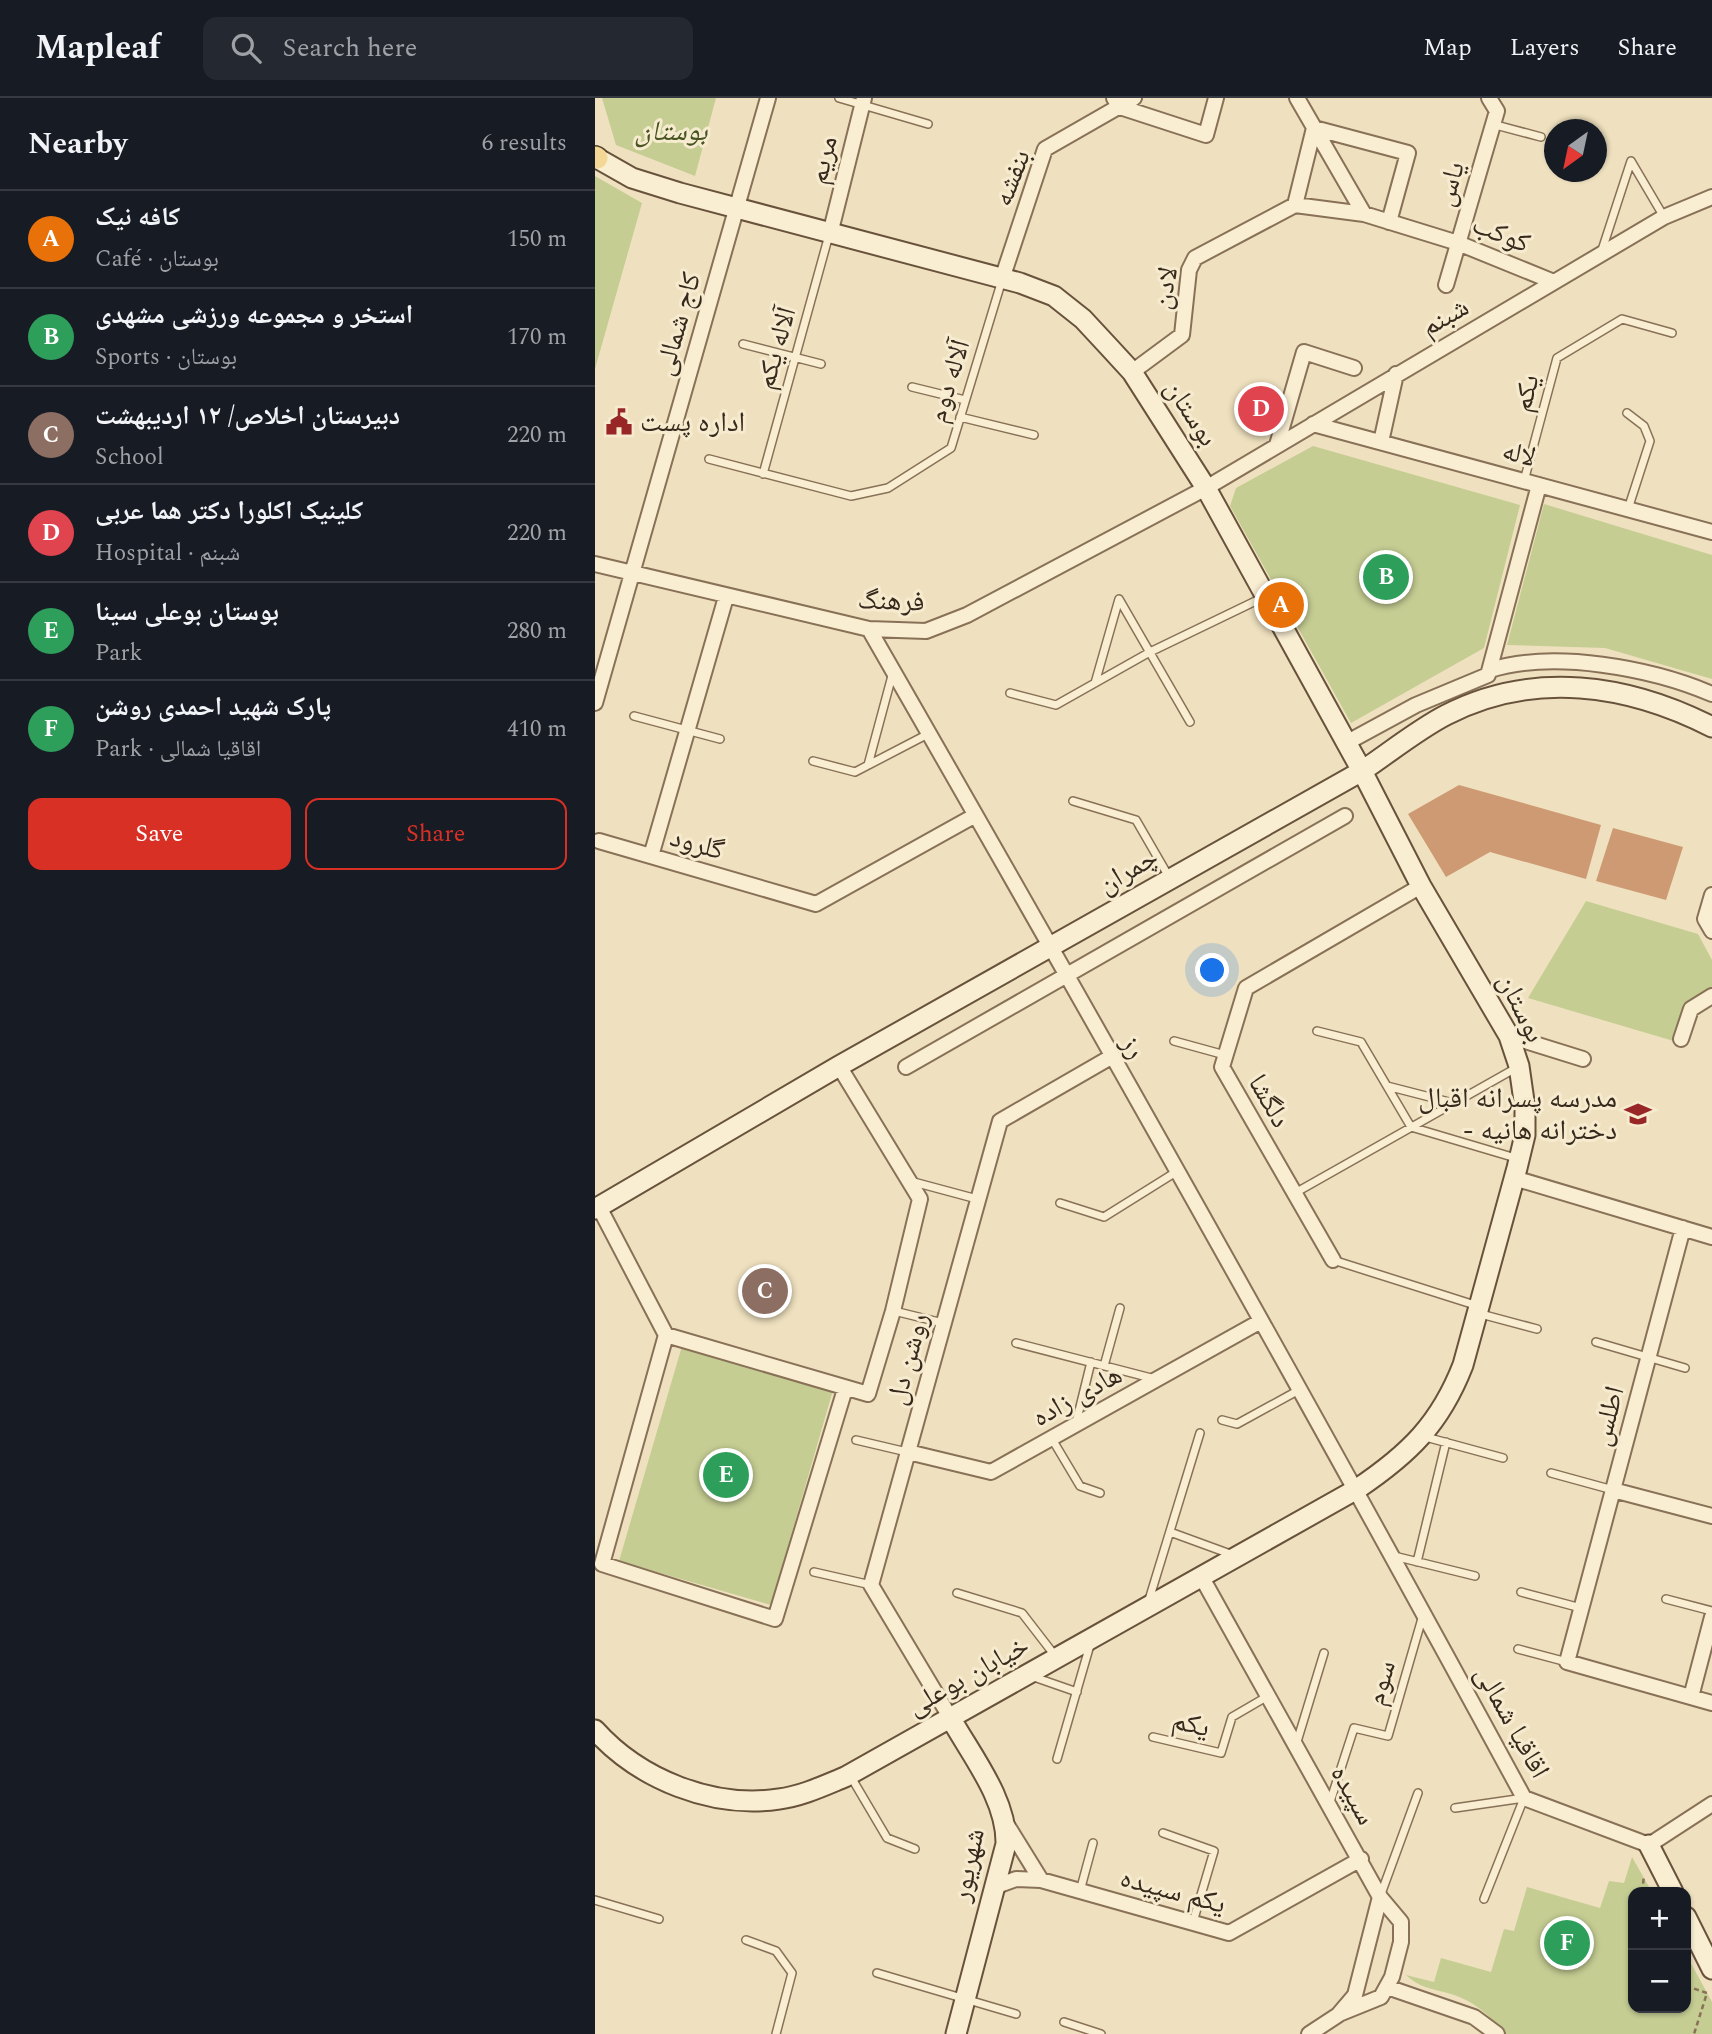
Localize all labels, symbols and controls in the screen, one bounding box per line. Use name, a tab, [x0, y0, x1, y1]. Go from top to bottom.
search box	[203, 17, 693, 80]
text: Mapleaf	[35, 23, 161, 73]
text: Search here	[283, 28, 417, 68]
icon: search	[227, 29, 265, 67]
text: Map	[1423, 30, 1472, 66]
text: Layers	[1510, 30, 1580, 66]
text: Share	[1618, 30, 1677, 66]
park label: بوستان	[635, 110, 708, 153]
north arrow	[1544, 119, 1607, 182]
text: Nearby	[28, 121, 127, 167]
text: 6 results	[482, 126, 567, 161]
street label: مریم	[796, 131, 850, 189]
street label: بنفشه	[982, 143, 1042, 213]
street label: یاس	[1423, 156, 1477, 212]
text: کافه نیک	[95, 197, 180, 237]
street label: کوکب	[1465, 203, 1537, 265]
text: A	[42, 222, 60, 257]
text: 150 m	[507, 222, 567, 257]
text: Café · بوستان	[95, 242, 219, 277]
street label: لادن	[1140, 263, 1190, 313]
street label: کاج شمالی	[643, 267, 713, 381]
street label: شبنم	[1413, 286, 1477, 348]
text: استخر و مجموعه ورزشی مشهدی	[95, 295, 413, 335]
street label: آلاله یکم	[744, 301, 808, 394]
text: B	[43, 320, 59, 355]
text: 170 m	[507, 320, 567, 355]
street label: آلاله دوم	[916, 333, 982, 428]
text: Sports · بوستان	[95, 340, 237, 375]
street label: یکم	[1500, 369, 1552, 417]
street label: بوستان	[1153, 371, 1229, 455]
pin: D	[1238, 383, 1284, 435]
text: دبیرستان اخلاص/ ۱۲ اردیبهشت	[95, 396, 400, 436]
place label: اداره پست	[640, 401, 745, 444]
public building icon: اداره پست	[604, 407, 634, 437]
text: C	[43, 418, 59, 453]
text: 220 m	[507, 418, 567, 453]
street label: لاله	[1497, 429, 1541, 479]
text: School	[95, 440, 164, 475]
text: کلینیک اکلورا دکتر هما عربی	[95, 491, 363, 531]
text: D	[42, 516, 60, 551]
text: 220 m	[507, 516, 567, 551]
text: Hospital · شبنم	[95, 536, 240, 571]
pin: B	[1363, 551, 1409, 603]
street label: فرهنگ	[857, 578, 925, 624]
pin: A	[1258, 579, 1304, 631]
text: بوستان بوعلی سینا	[95, 592, 279, 632]
text: E	[43, 614, 59, 649]
text: 280 m	[507, 614, 567, 649]
text: Park	[95, 636, 142, 671]
text: پارک شهید احمدی روشن	[95, 687, 331, 727]
text: F	[44, 712, 58, 747]
text: 410 m	[507, 712, 567, 747]
text: Park · اقاقیا شمالی	[95, 732, 261, 767]
button: Save	[28, 798, 291, 870]
button: Share	[305, 798, 567, 870]
street label: گلرود	[665, 816, 729, 872]
street label: چمران	[1090, 836, 1166, 906]
your location	[1195, 953, 1229, 987]
street label: بوستان	[1486, 966, 1556, 1050]
street label: رز	[1108, 1026, 1157, 1067]
street label: دلگشا	[1236, 1066, 1302, 1136]
place label: مدرسه پسرانه اقبال - دخترانه هانیه	[1418, 1077, 1617, 1152]
school or university icon: مدرسه پسرانه اقبال - دخترانه هانیه	[1623, 1099, 1653, 1129]
pin: C	[742, 1265, 788, 1317]
street label: روشن دل	[875, 1308, 941, 1410]
street label: هادی زاده	[1024, 1354, 1130, 1438]
street label: اطلس	[1579, 1381, 1637, 1451]
pin: E	[703, 1449, 749, 1501]
street label: خیابان بوعلی	[899, 1625, 1037, 1727]
street label: سوم	[1354, 1655, 1408, 1711]
street label: اقاقیا شمالی	[1463, 1657, 1561, 1787]
street label: یکم	[1168, 1699, 1214, 1749]
street label: سپیده	[1319, 1757, 1387, 1833]
street label: شهریور	[939, 1824, 997, 1907]
street label: یکم سپیده	[1116, 1856, 1230, 1926]
map controls	[1628, 1887, 1691, 2013]
button: +	[1628, 1887, 1691, 1950]
pin: F	[1544, 1917, 1590, 1969]
button: −	[1628, 1950, 1691, 2013]

